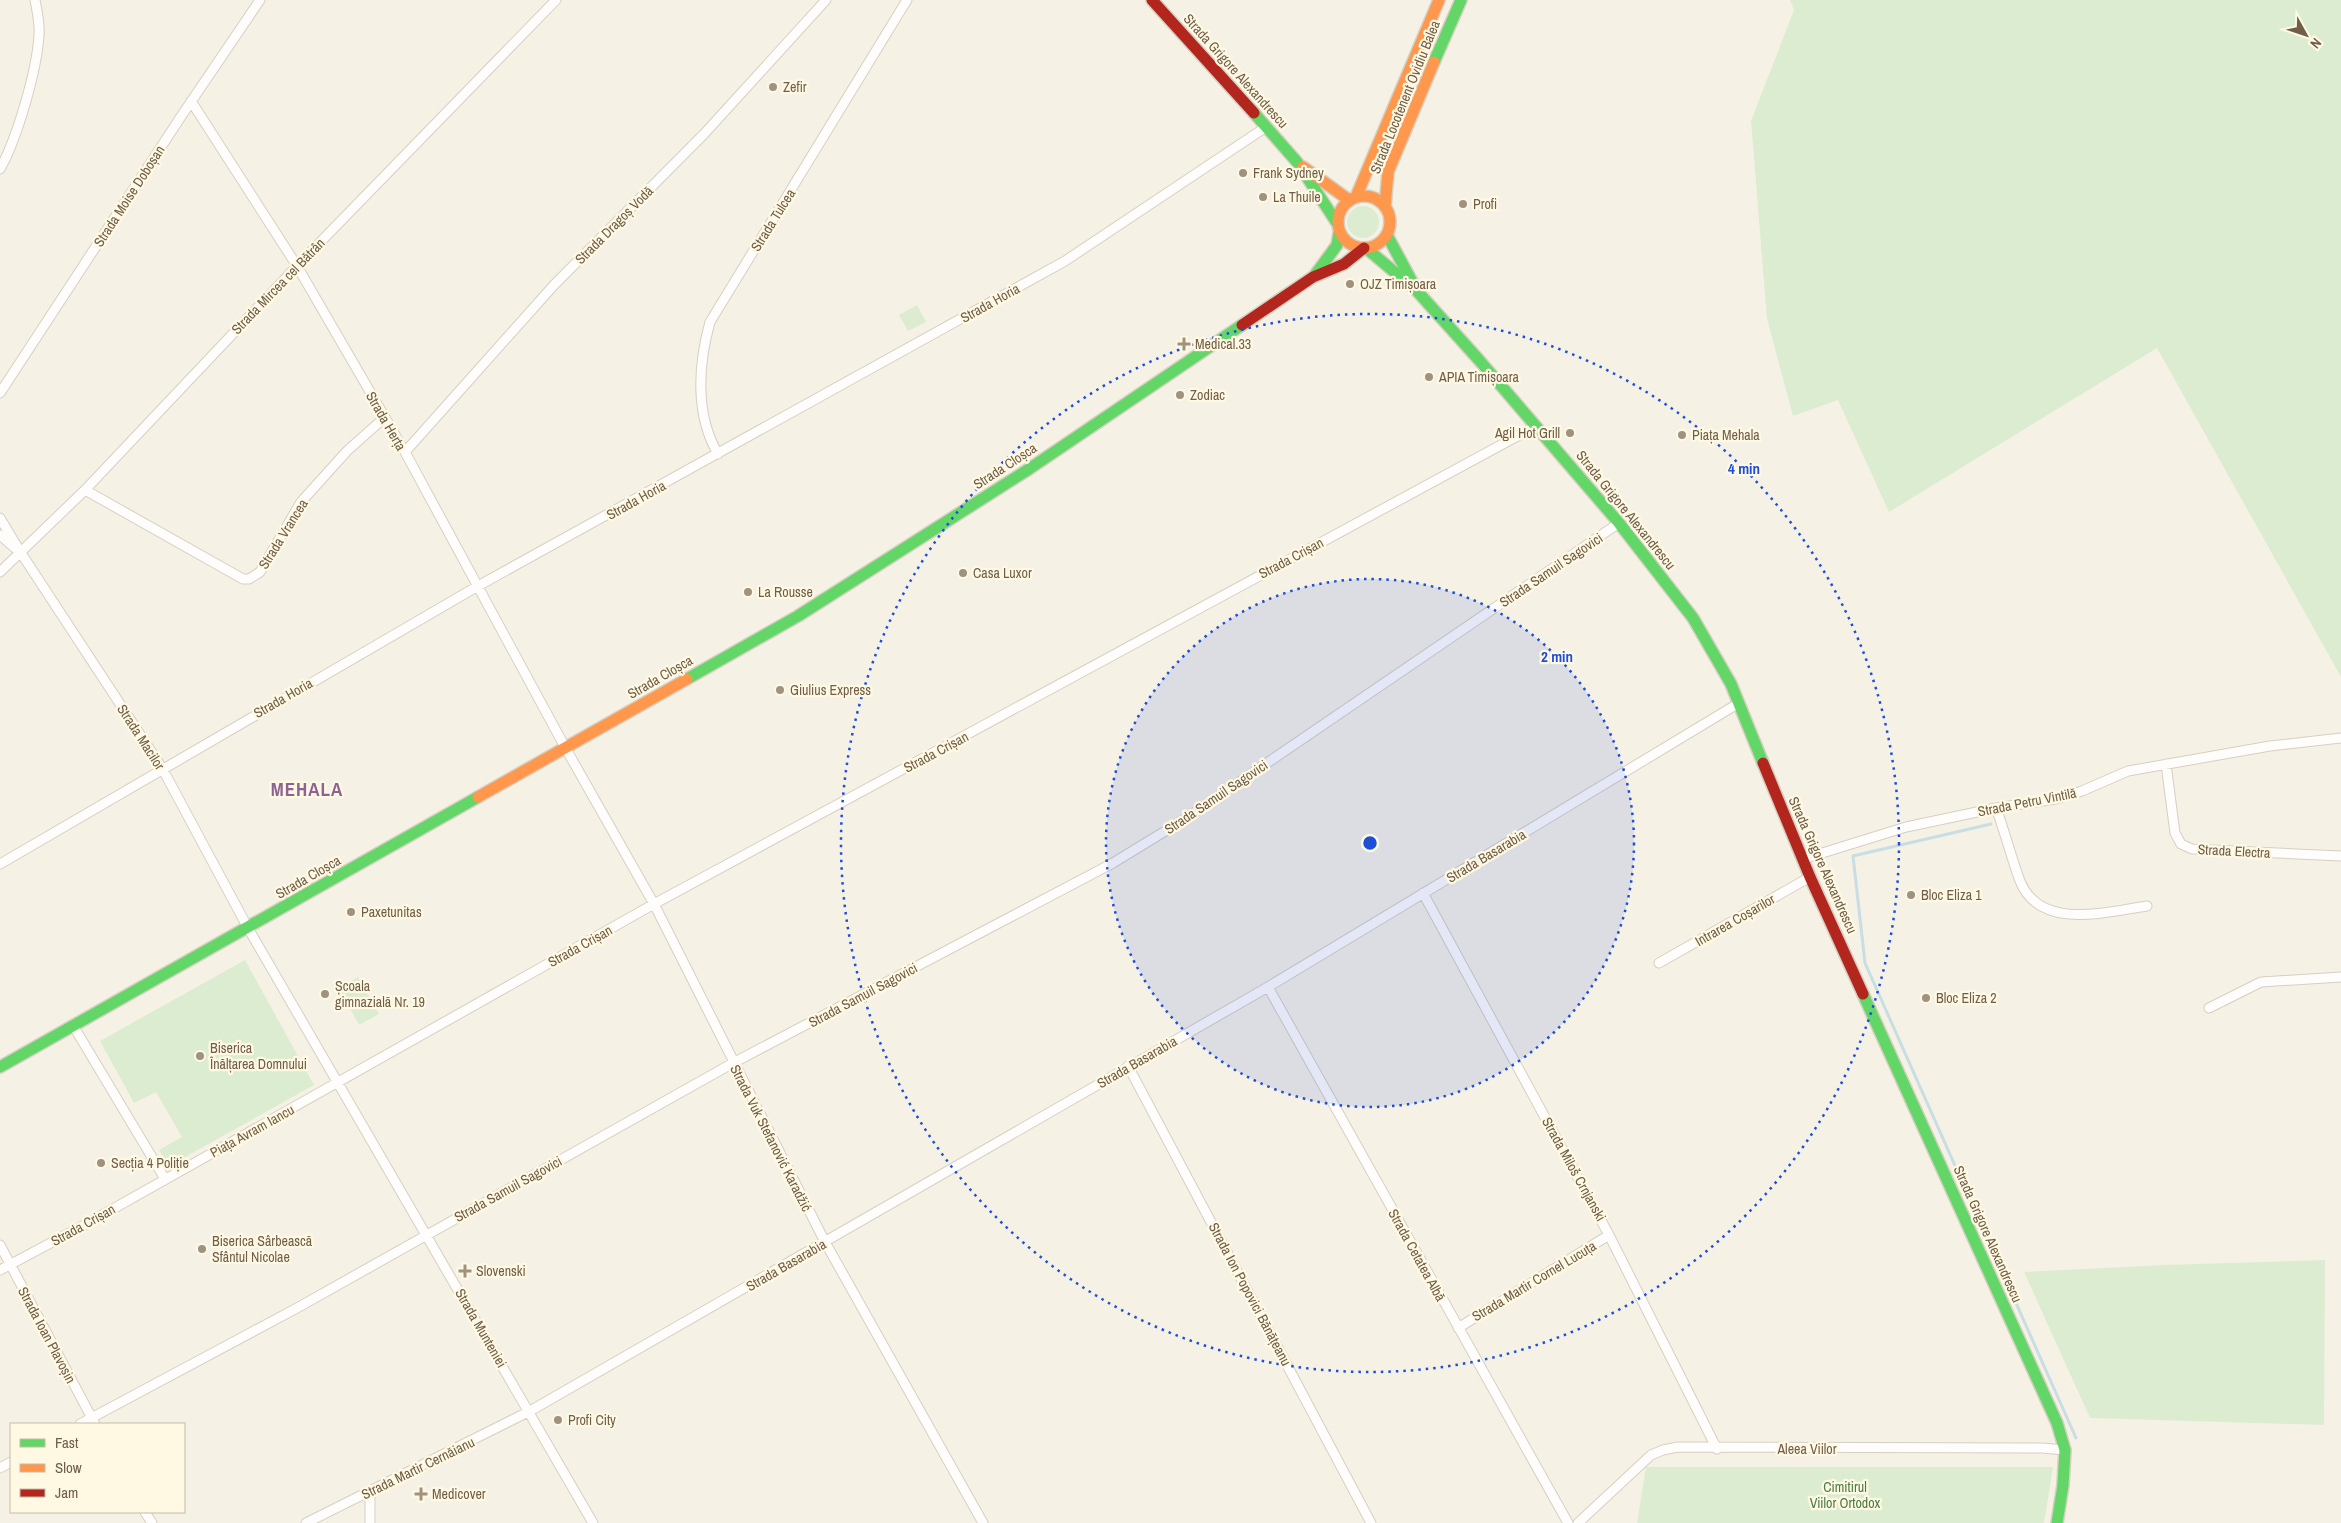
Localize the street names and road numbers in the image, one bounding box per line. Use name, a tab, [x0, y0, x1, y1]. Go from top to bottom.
street label: Strada Grigore Alexandrescu	[1180, 10, 1292, 132]
street label: Strada Locotenent Ovidiu Balea	[1366, 17, 1444, 176]
street label: Strada Moise Doboșan	[89, 142, 169, 250]
street label: Strada Dragoș Vodă	[571, 182, 657, 268]
street label: Strada Tulcea	[747, 185, 800, 255]
street label: Strada Mircea cel Bătrân	[227, 234, 329, 338]
street label: Strada Horia	[957, 279, 1023, 327]
street label: Strada Herța	[362, 388, 410, 454]
street label: Strada Cloșca	[970, 438, 1041, 493]
street label: Strada Grigore Alexandrescu	[1572, 447, 1680, 573]
street label: Strada Horia	[603, 476, 669, 524]
street label: Strada Vrancea	[254, 495, 312, 572]
street label: Strada Samuil Sagovici	[1496, 529, 1606, 611]
street label: Strada Crișan	[1256, 533, 1326, 583]
street label: Strada Cloșca	[624, 651, 696, 703]
street label: Strada Horia	[250, 674, 316, 722]
street label: Strada Macilor	[113, 701, 169, 773]
street label: Strada Crișan	[901, 727, 971, 777]
street label: Strada Samuil Sagovici	[1161, 756, 1271, 838]
street label: Strada Petru Vintilă	[1976, 784, 2078, 820]
street label: Strada Grigore Alexandrescu	[1785, 794, 1861, 936]
street label: Strada Basarabia	[1443, 825, 1529, 887]
street label: Strada Electra	[2197, 840, 2271, 862]
street label: Strada Cloșca	[272, 851, 344, 903]
street label: Intrarea Coșarilor	[1692, 890, 1778, 950]
street label: Strada Crișan	[545, 921, 615, 971]
street label: Strada Samuil Sagovici	[806, 959, 920, 1031]
street label: Strada Basarabia	[1094, 1032, 1181, 1092]
street label: Strada Vuk Stefanović Karadžić	[726, 1062, 816, 1215]
street label: Piața Avram Iancu	[207, 1100, 297, 1162]
street label: Strada Miloš Crnjanski	[1538, 1114, 1610, 1224]
street label: Strada Samuil Sagovici	[451, 1152, 565, 1226]
street label: Strada Grigore Alexandrescu	[1950, 1163, 2026, 1305]
street label: Strada Crișan	[48, 1200, 118, 1250]
street label: Strada Cetatea Albă	[1384, 1206, 1450, 1305]
street label: Strada Ion Popovici Bănățeanu	[1205, 1219, 1295, 1369]
street label: Strada Basarabia	[743, 1235, 830, 1295]
street label: Strada Martir Cornel Lucuța	[1469, 1236, 1600, 1325]
street label: Strada Ioan Plavoșin	[14, 1284, 80, 1386]
street label: Strada Munteniei	[451, 1285, 511, 1371]
street label: Strada Martir Cernăianu	[358, 1433, 478, 1503]
street label: Aleea Viilor	[1776, 1440, 1837, 1458]

